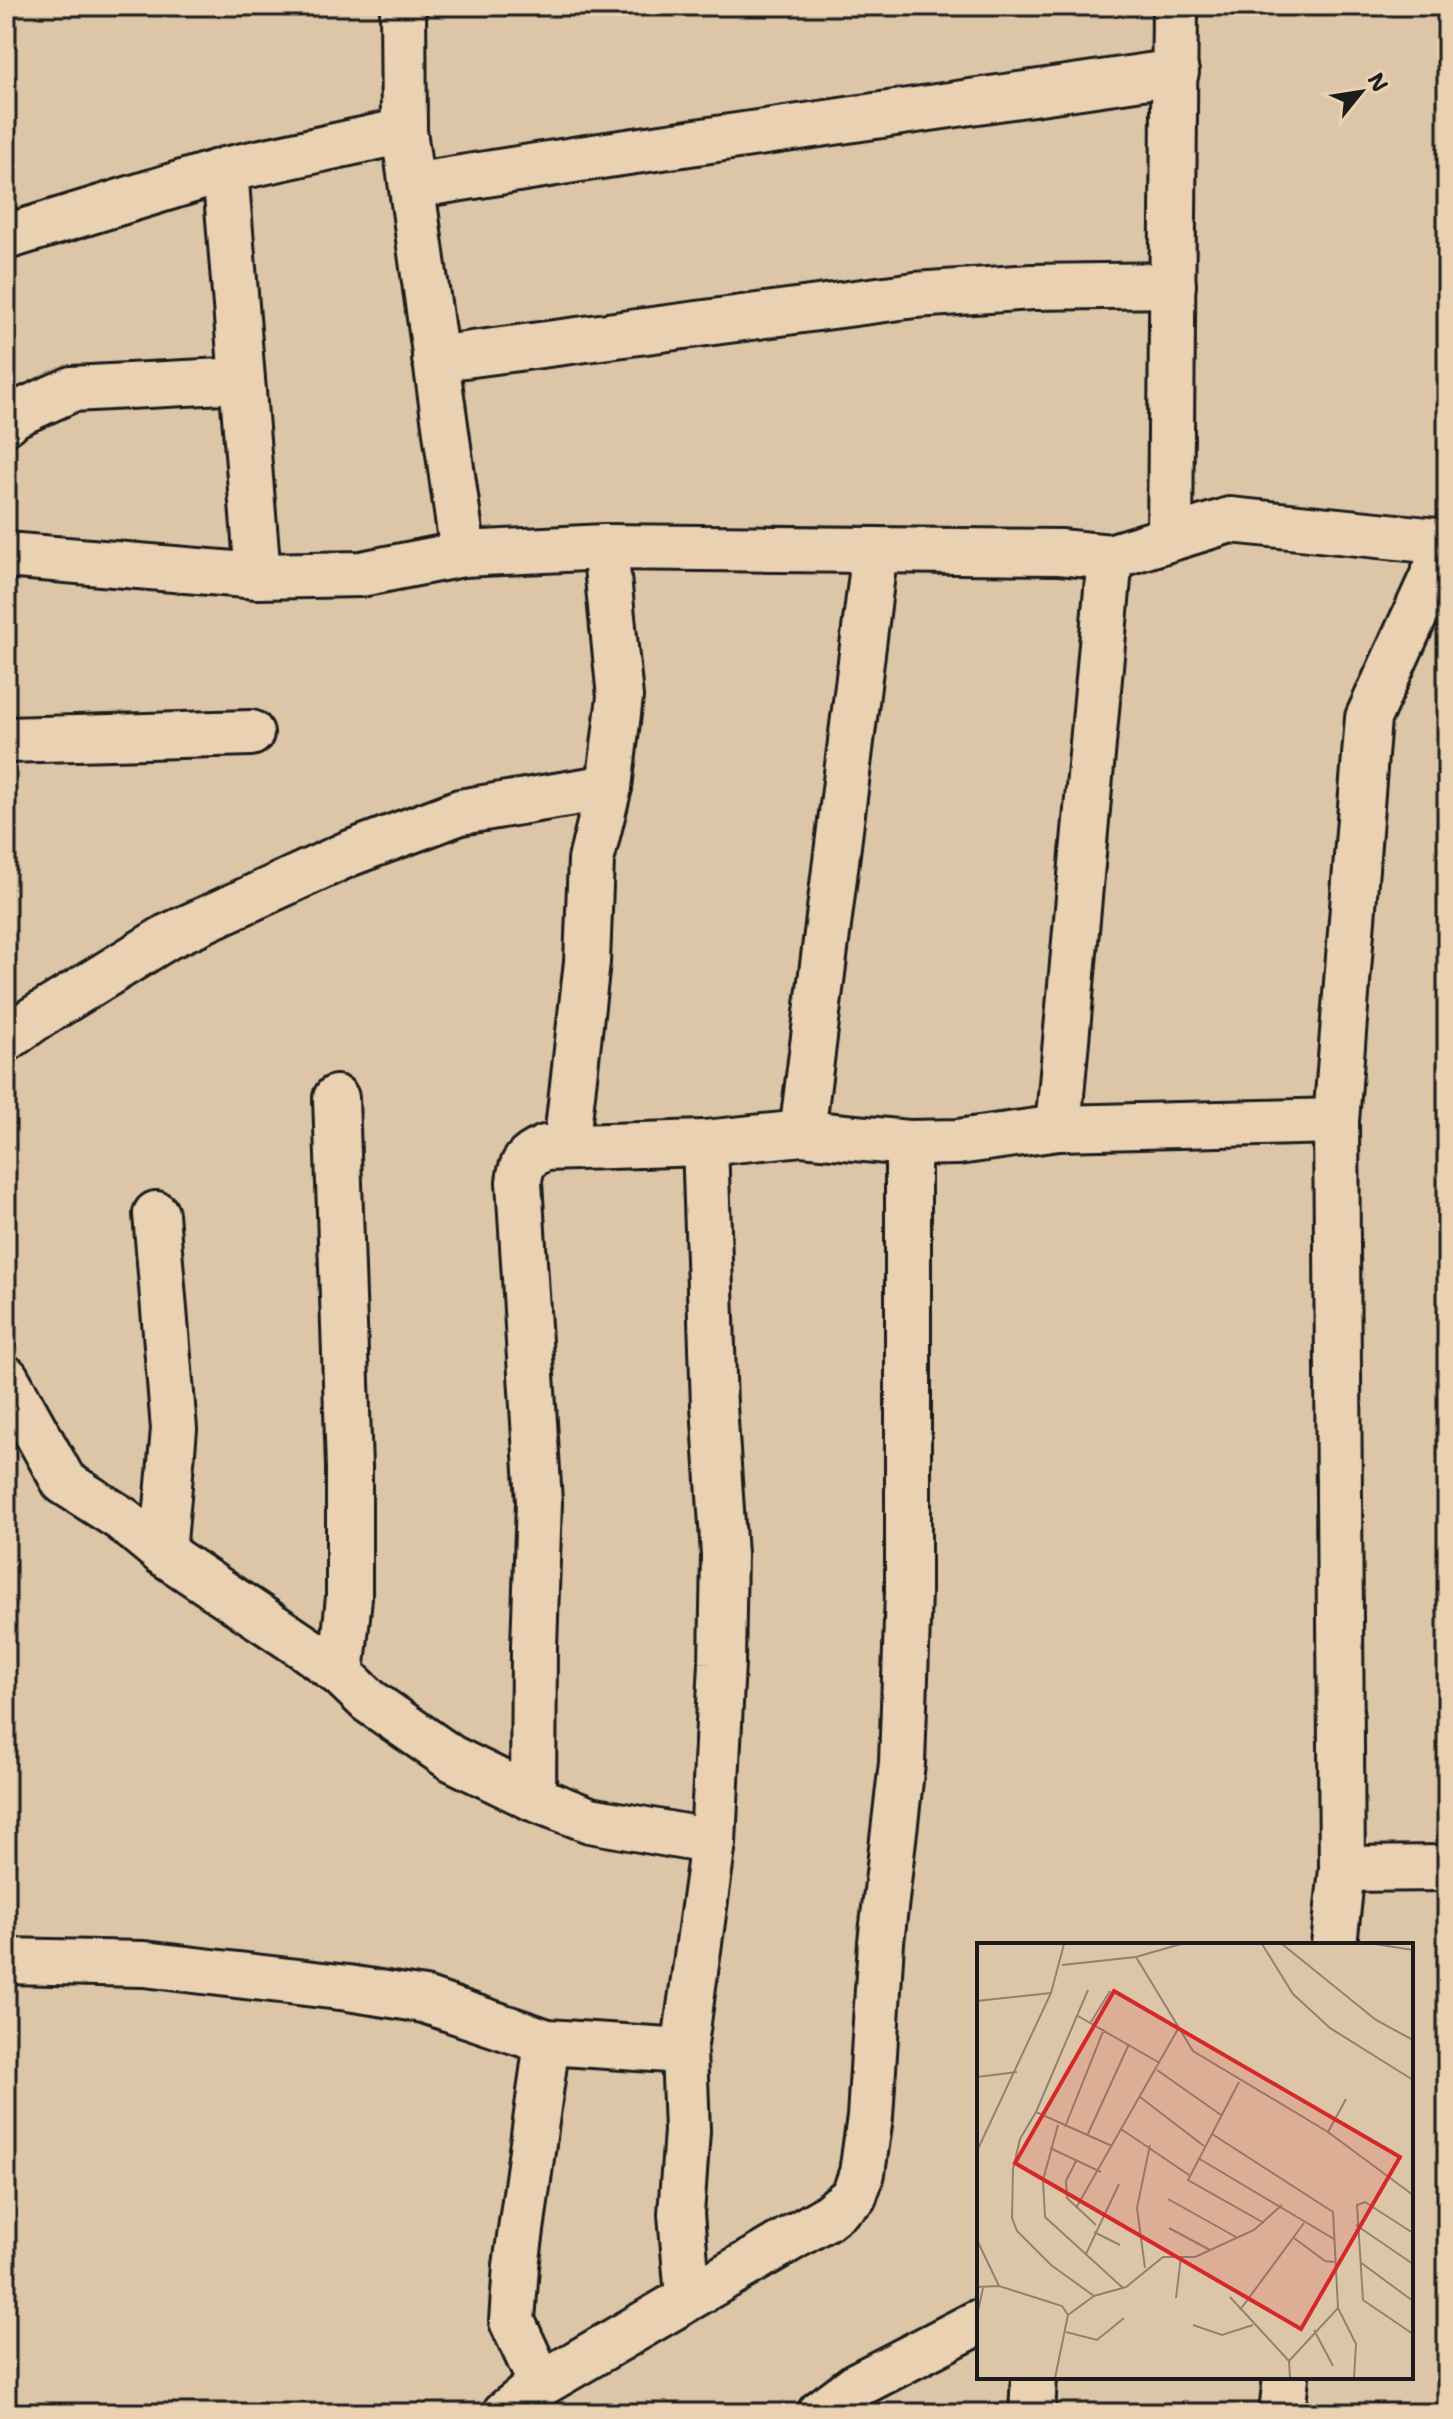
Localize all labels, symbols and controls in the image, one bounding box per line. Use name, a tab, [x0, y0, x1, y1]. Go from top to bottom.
north arrow	[1321, 52, 1401, 132]
text: N	[1361, 67, 1395, 97]
inset map	[977, 1943, 1413, 2379]

